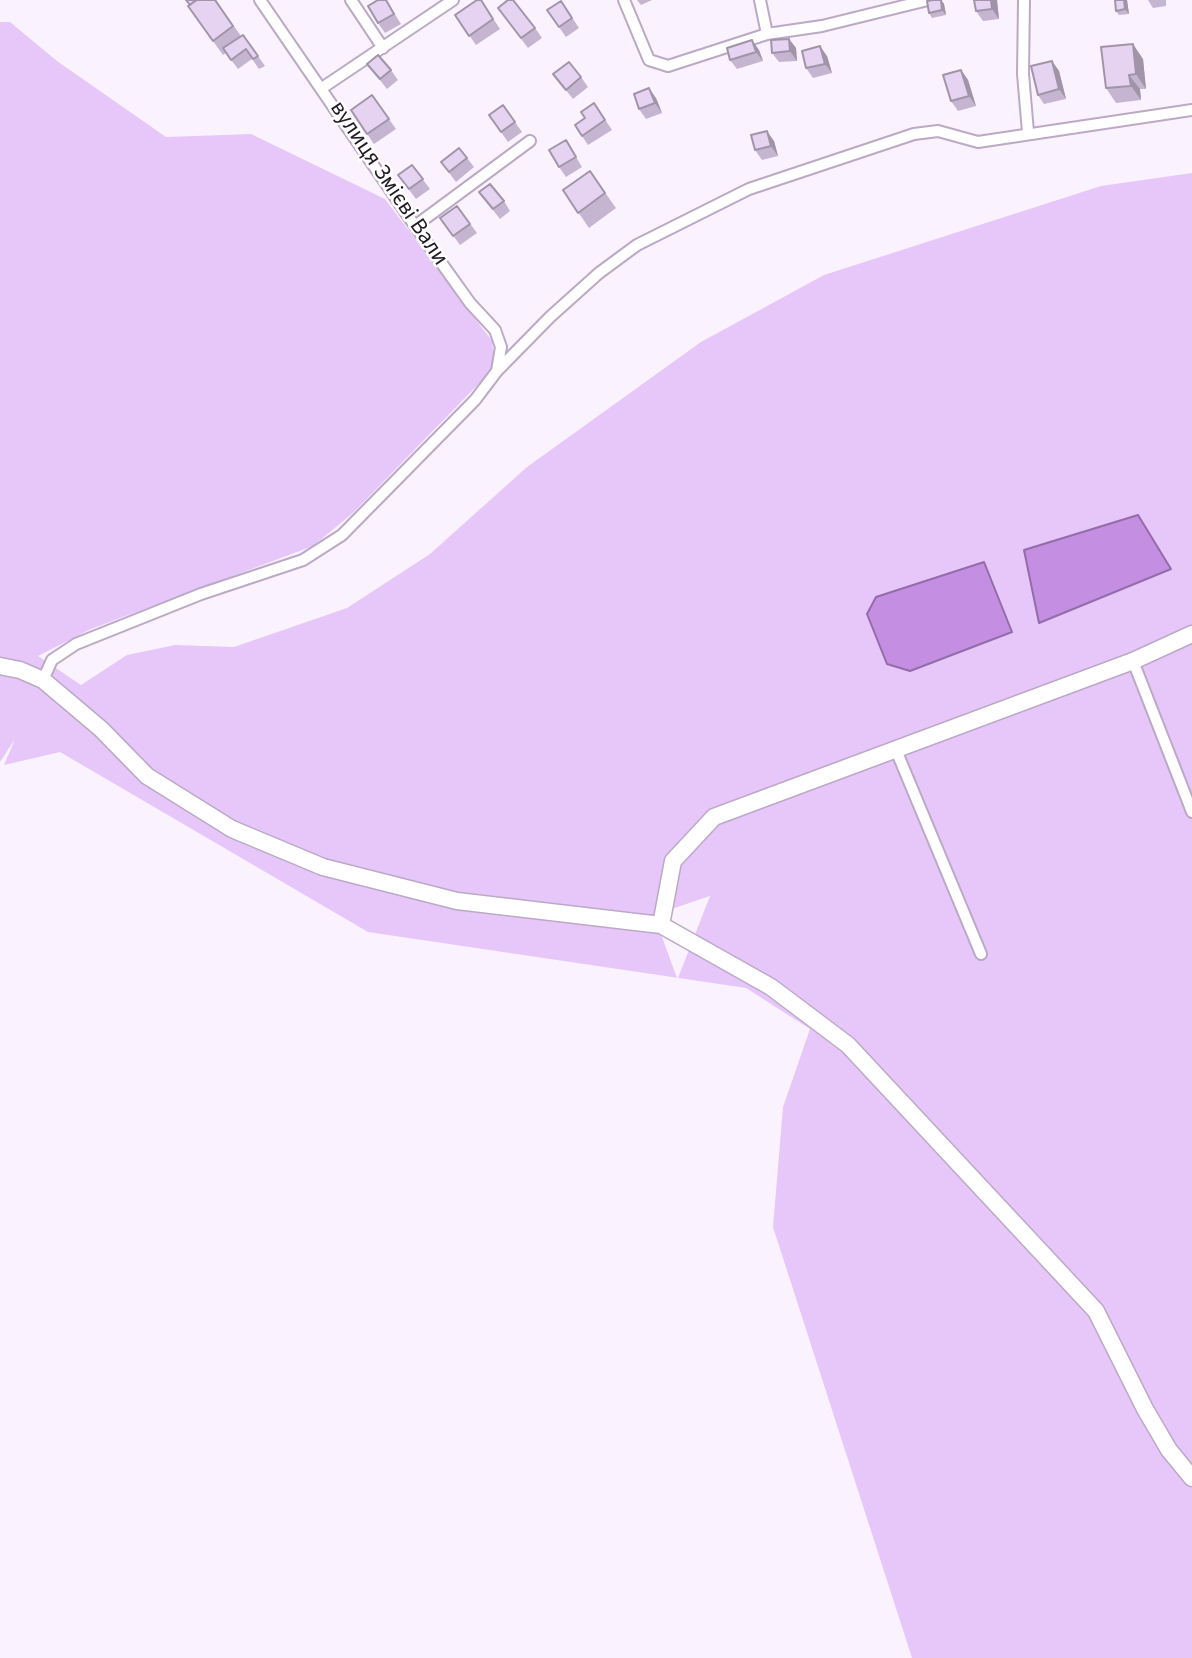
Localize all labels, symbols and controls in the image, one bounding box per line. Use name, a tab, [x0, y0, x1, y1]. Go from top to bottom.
street label: вулиця Змієві Вали	[323, 97, 453, 271]

